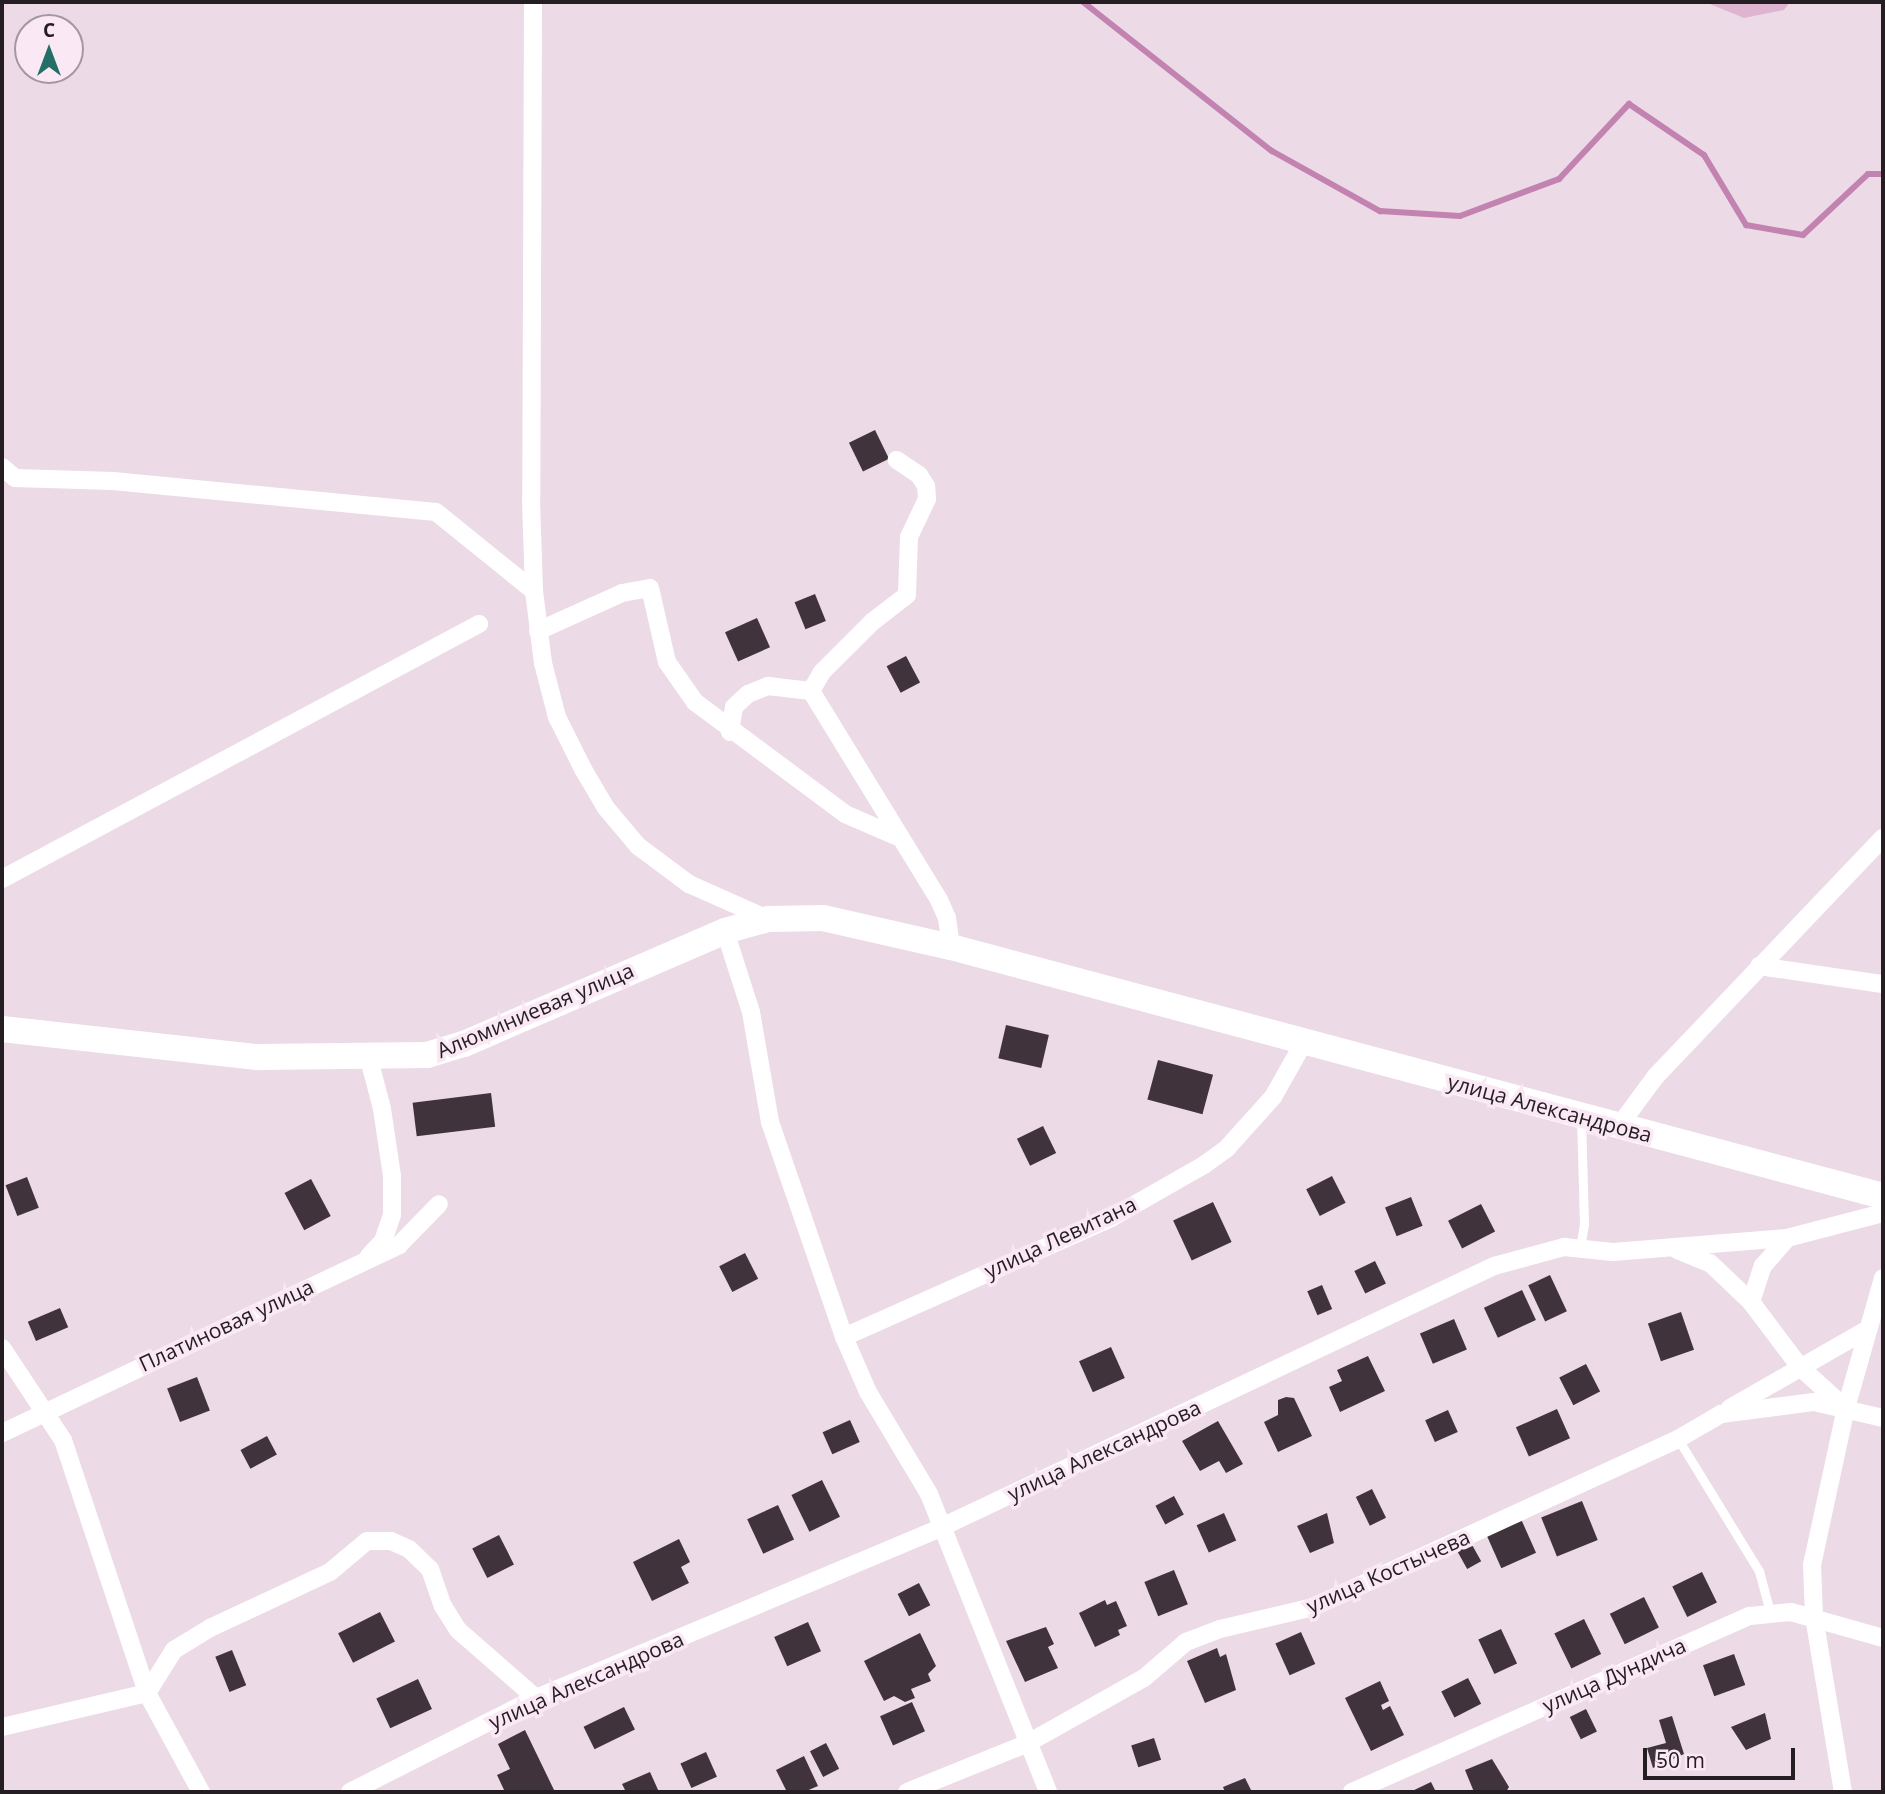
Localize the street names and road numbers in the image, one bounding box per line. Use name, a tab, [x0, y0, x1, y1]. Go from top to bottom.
street label: Алюминиевая улица	[433, 957, 637, 1063]
street label: улица Александрова	[1445, 1069, 1655, 1147]
street label: улица Левитана	[980, 1191, 1140, 1283]
street label: Платиновая улица	[135, 1274, 317, 1376]
street label: улица Александрова	[1003, 1394, 1205, 1506]
street label: улица Костычева	[1303, 1524, 1473, 1618]
street label: улица Александрова	[485, 1626, 687, 1734]
street label: улица Дундича	[1538, 1632, 1690, 1718]

